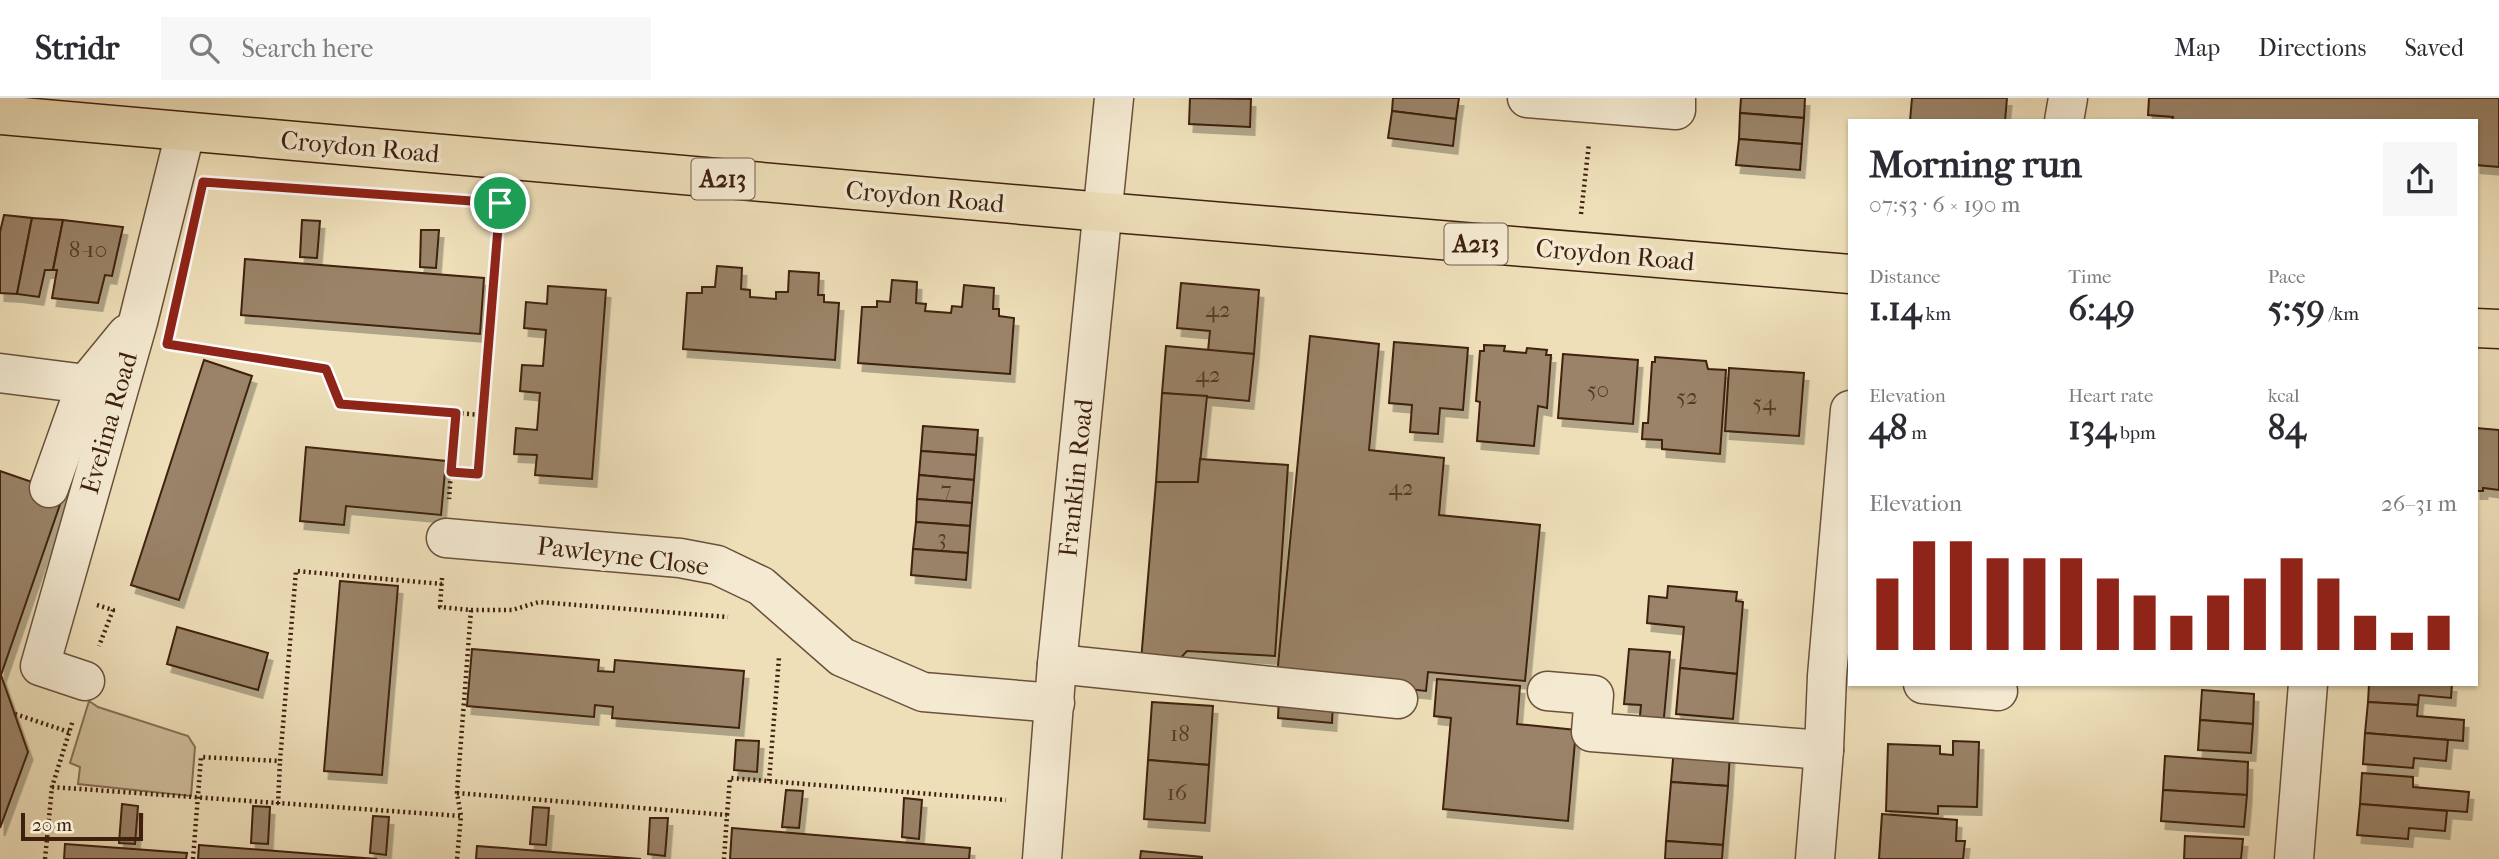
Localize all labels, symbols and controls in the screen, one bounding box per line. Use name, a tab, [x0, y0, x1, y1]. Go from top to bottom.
search box	[161, 17, 651, 80]
text: Stridr	[35, 29, 119, 68]
icon: search	[185, 29, 223, 67]
text: Search here	[241, 33, 373, 64]
text: Map	[2174, 34, 2220, 62]
text: Directions	[2258, 34, 2366, 62]
text: Saved	[2404, 34, 2464, 62]
street label: Croydon Road	[279, 125, 442, 169]
text: Morning run	[1869, 142, 2082, 187]
button: share	[2383, 142, 2457, 216]
road number: A213	[692, 158, 754, 200]
pin	[470, 173, 530, 233]
street label: Croydon Road	[844, 175, 1007, 219]
icon: arrive	[481, 184, 519, 222]
text: 07:53 · 6 × 190 m	[1869, 191, 2020, 218]
road number: A213	[1444, 224, 1508, 264]
street label: Croydon Road	[1534, 233, 1697, 277]
house number: 8-10	[69, 236, 107, 263]
text: Distance	[1869, 266, 1940, 288]
text: Time	[2068, 266, 2112, 288]
text: Pace	[2268, 266, 2306, 288]
text: 1.14	[1869, 288, 1921, 329]
text: 6:49	[2068, 288, 2135, 329]
text: 5:59	[2268, 288, 2325, 329]
house number: 42	[1205, 296, 1231, 323]
text: km	[1921, 303, 1951, 325]
text: /km	[2325, 303, 2359, 325]
street label: Evelina Road	[74, 348, 144, 498]
house number: 42	[1195, 361, 1221, 388]
house number: 50	[1587, 376, 1609, 403]
house number: 52	[1676, 383, 1698, 410]
text: Elevation	[1869, 385, 1946, 407]
text: Heart rate	[2068, 385, 2153, 407]
text: kcal	[2268, 385, 2300, 407]
house number: 54	[1752, 389, 1777, 416]
street label: Franklin Road	[1052, 397, 1100, 559]
text: 48	[1869, 407, 1907, 448]
text: 134	[2068, 407, 2116, 448]
text: 84	[2268, 407, 2306, 448]
text: m	[1907, 422, 1927, 444]
text: bpm	[2116, 422, 2156, 444]
house number: 42	[1388, 474, 1414, 501]
house number: 7	[940, 476, 952, 503]
text: Elevation	[1869, 490, 1962, 517]
text: 26–31 m	[2381, 490, 2457, 517]
house number: 3	[937, 524, 947, 551]
street label: Pawleyne Close	[535, 530, 711, 582]
house number: 18	[1170, 720, 1190, 747]
house number: 16	[1167, 779, 1188, 806]
scale bar	[21, 810, 144, 842]
text: 20 m	[32, 814, 72, 836]

